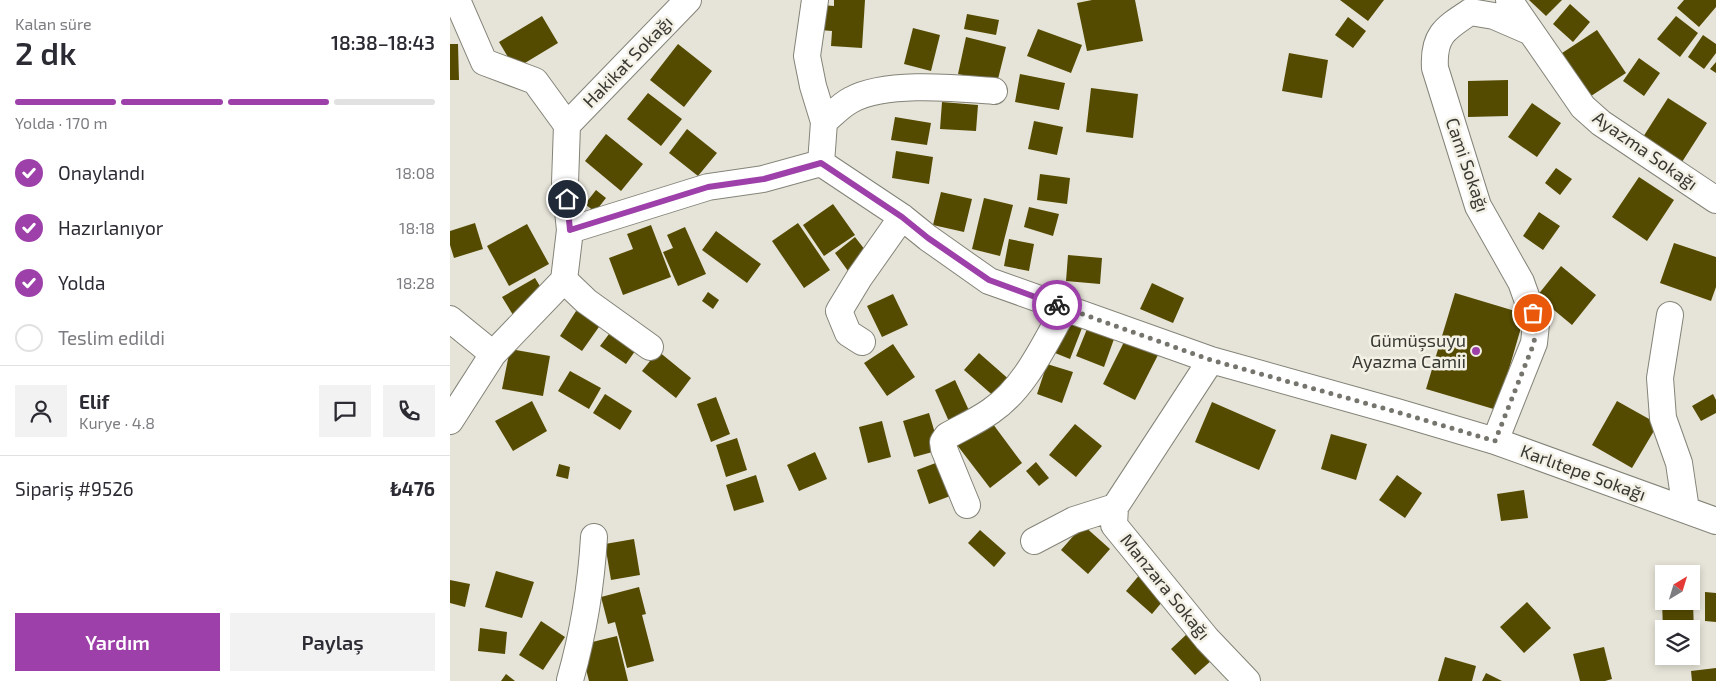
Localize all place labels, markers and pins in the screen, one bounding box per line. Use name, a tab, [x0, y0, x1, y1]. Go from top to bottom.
pin	[546, 178, 588, 220]
pin	[1512, 292, 1554, 334]
place label: Gümüşsuyu Ayazma Camii	[1352, 329, 1466, 372]
marker: Gümüşsuyu Ayazma Camii	[1470, 345, 1482, 357]

